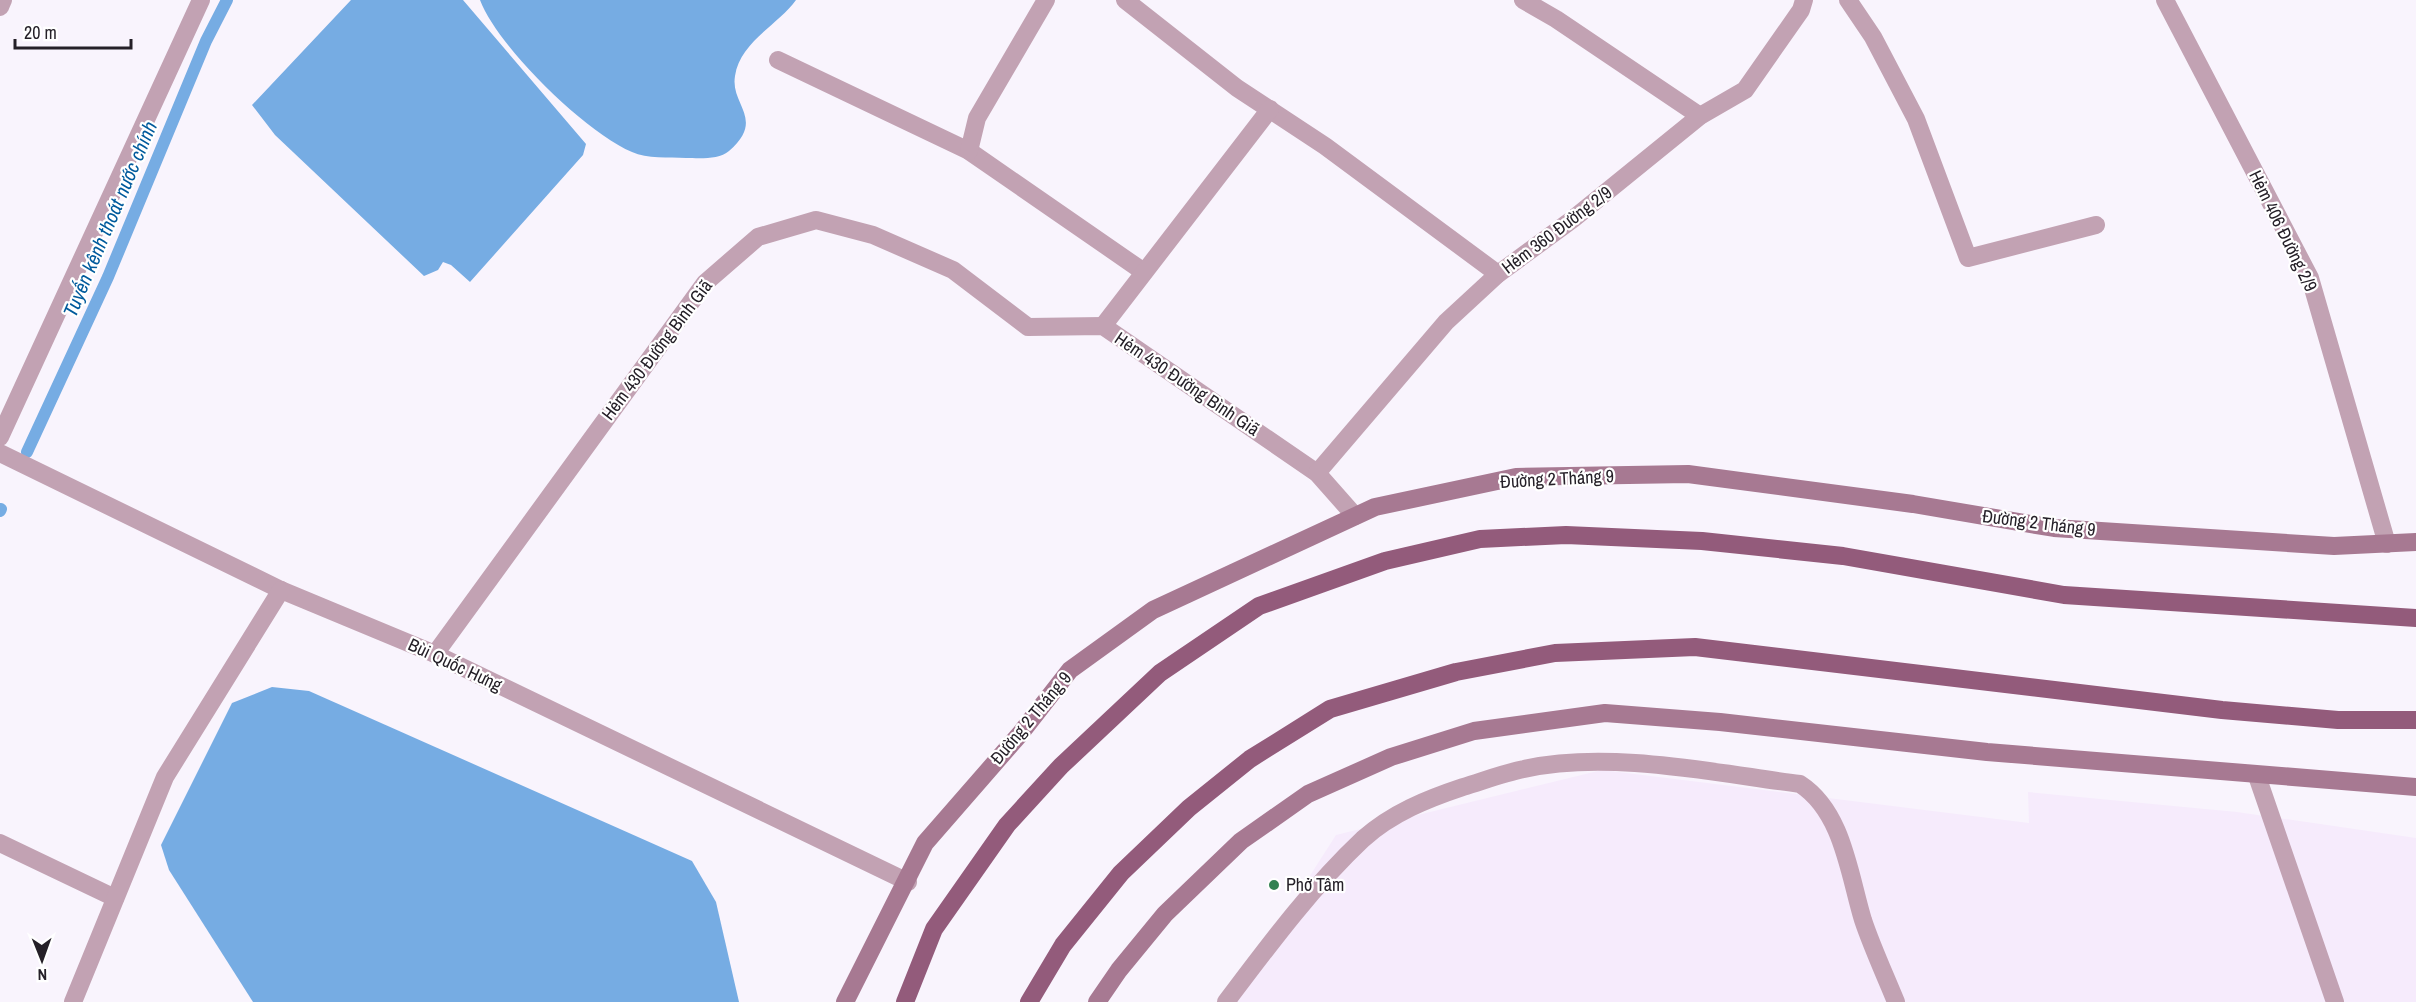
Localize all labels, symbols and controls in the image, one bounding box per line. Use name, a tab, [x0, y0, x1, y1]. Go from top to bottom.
scale bar	[15, 12, 130, 50]
text: 20 m	[24, 20, 57, 45]
water label: Tuyến kênh thoát nước chính	[56, 117, 163, 321]
street label: Hẻm 406 Đường 2/9	[2243, 166, 2324, 296]
street label: Hẻm 360 Đường 2/9	[1496, 180, 1617, 279]
street label: Hẻm 430 Đường Bình Giã	[596, 274, 718, 425]
street label: Hẻm 430 Đường Bình Giã	[1110, 326, 1265, 441]
street label: Đường 2 Tháng 9	[1499, 463, 1614, 494]
street label: Đường 2 Tháng 9	[1981, 503, 2097, 542]
street label: Bùi Quốc Hưng	[404, 632, 507, 698]
street label: Đường 2 Tháng 9	[984, 666, 1077, 769]
place label: Phở Tâm	[1286, 872, 1344, 897]
marker: Phở Tâm	[1267, 878, 1281, 892]
north arrow	[12, 930, 72, 990]
text: N	[37, 964, 47, 986]

